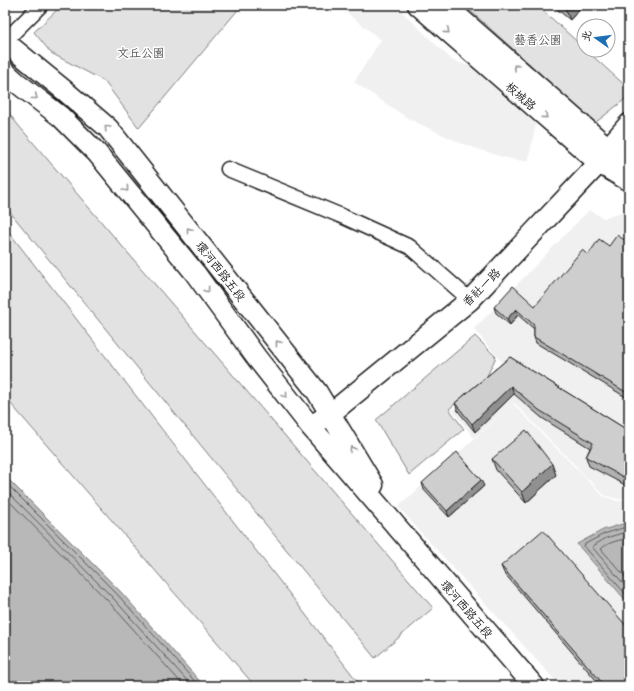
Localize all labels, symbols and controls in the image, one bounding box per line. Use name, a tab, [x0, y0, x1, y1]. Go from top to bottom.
north arrow	[576, 18, 616, 58]
one-way arrow	[442, 26, 450, 33]
text: 北	[578, 29, 594, 43]
park label: 藝香公園	[514, 31, 562, 48]
park label: 文丘公園	[117, 44, 165, 61]
one-way arrow	[513, 65, 520, 72]
street label: 板城路	[502, 78, 540, 114]
one-way arrow	[31, 92, 38, 99]
one-way arrow	[540, 112, 548, 119]
one-way arrow	[105, 125, 112, 133]
one-way arrow	[122, 184, 129, 191]
one-way arrow	[186, 227, 193, 234]
street label: 環河西路五段	[192, 237, 250, 305]
street label: 香社一路	[458, 264, 504, 310]
one-way arrow	[203, 286, 210, 293]
one-way arrow	[276, 340, 283, 347]
one-way arrow	[281, 390, 288, 397]
one-way arrow	[349, 446, 356, 453]
street label: 環河西路五段	[437, 576, 497, 642]

